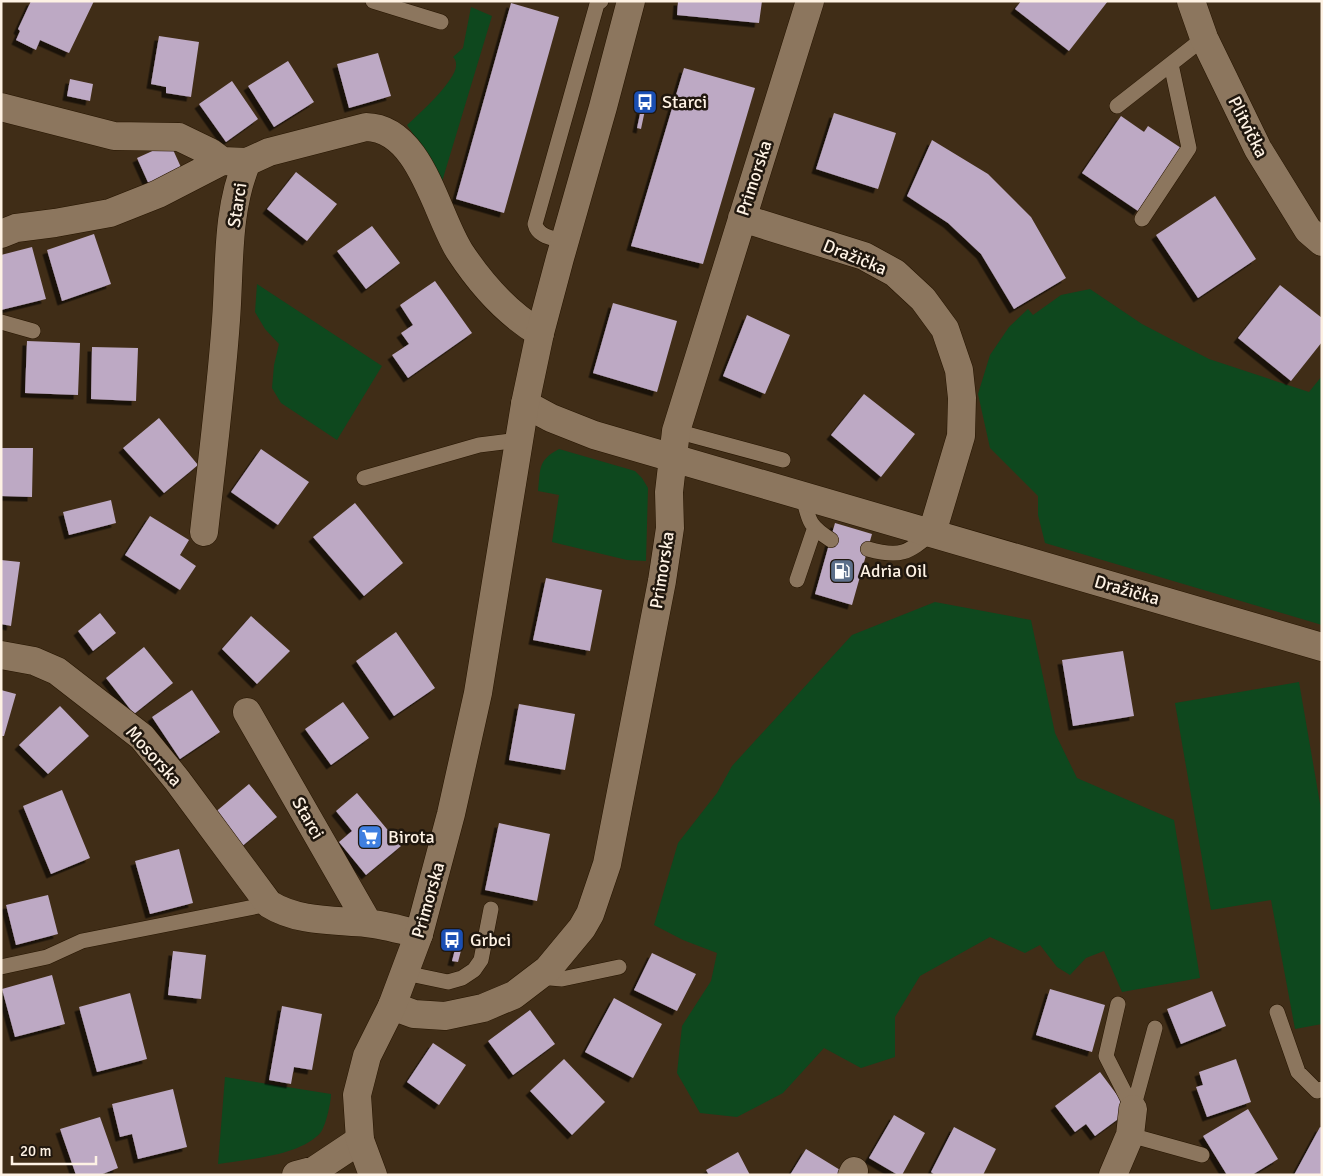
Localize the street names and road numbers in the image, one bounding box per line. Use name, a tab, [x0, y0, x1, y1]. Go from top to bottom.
street label: Plitvička	[1223, 93, 1273, 161]
street label: Primorska	[731, 137, 777, 219]
street label: Starci	[223, 181, 251, 229]
street label: Dražička	[820, 234, 890, 280]
street label: Primorska	[645, 530, 679, 610]
street label: Dražička	[1092, 570, 1162, 610]
street label: Mosorska	[121, 721, 187, 791]
street label: Starci	[287, 793, 329, 843]
street label: Primorska	[407, 859, 449, 941]

